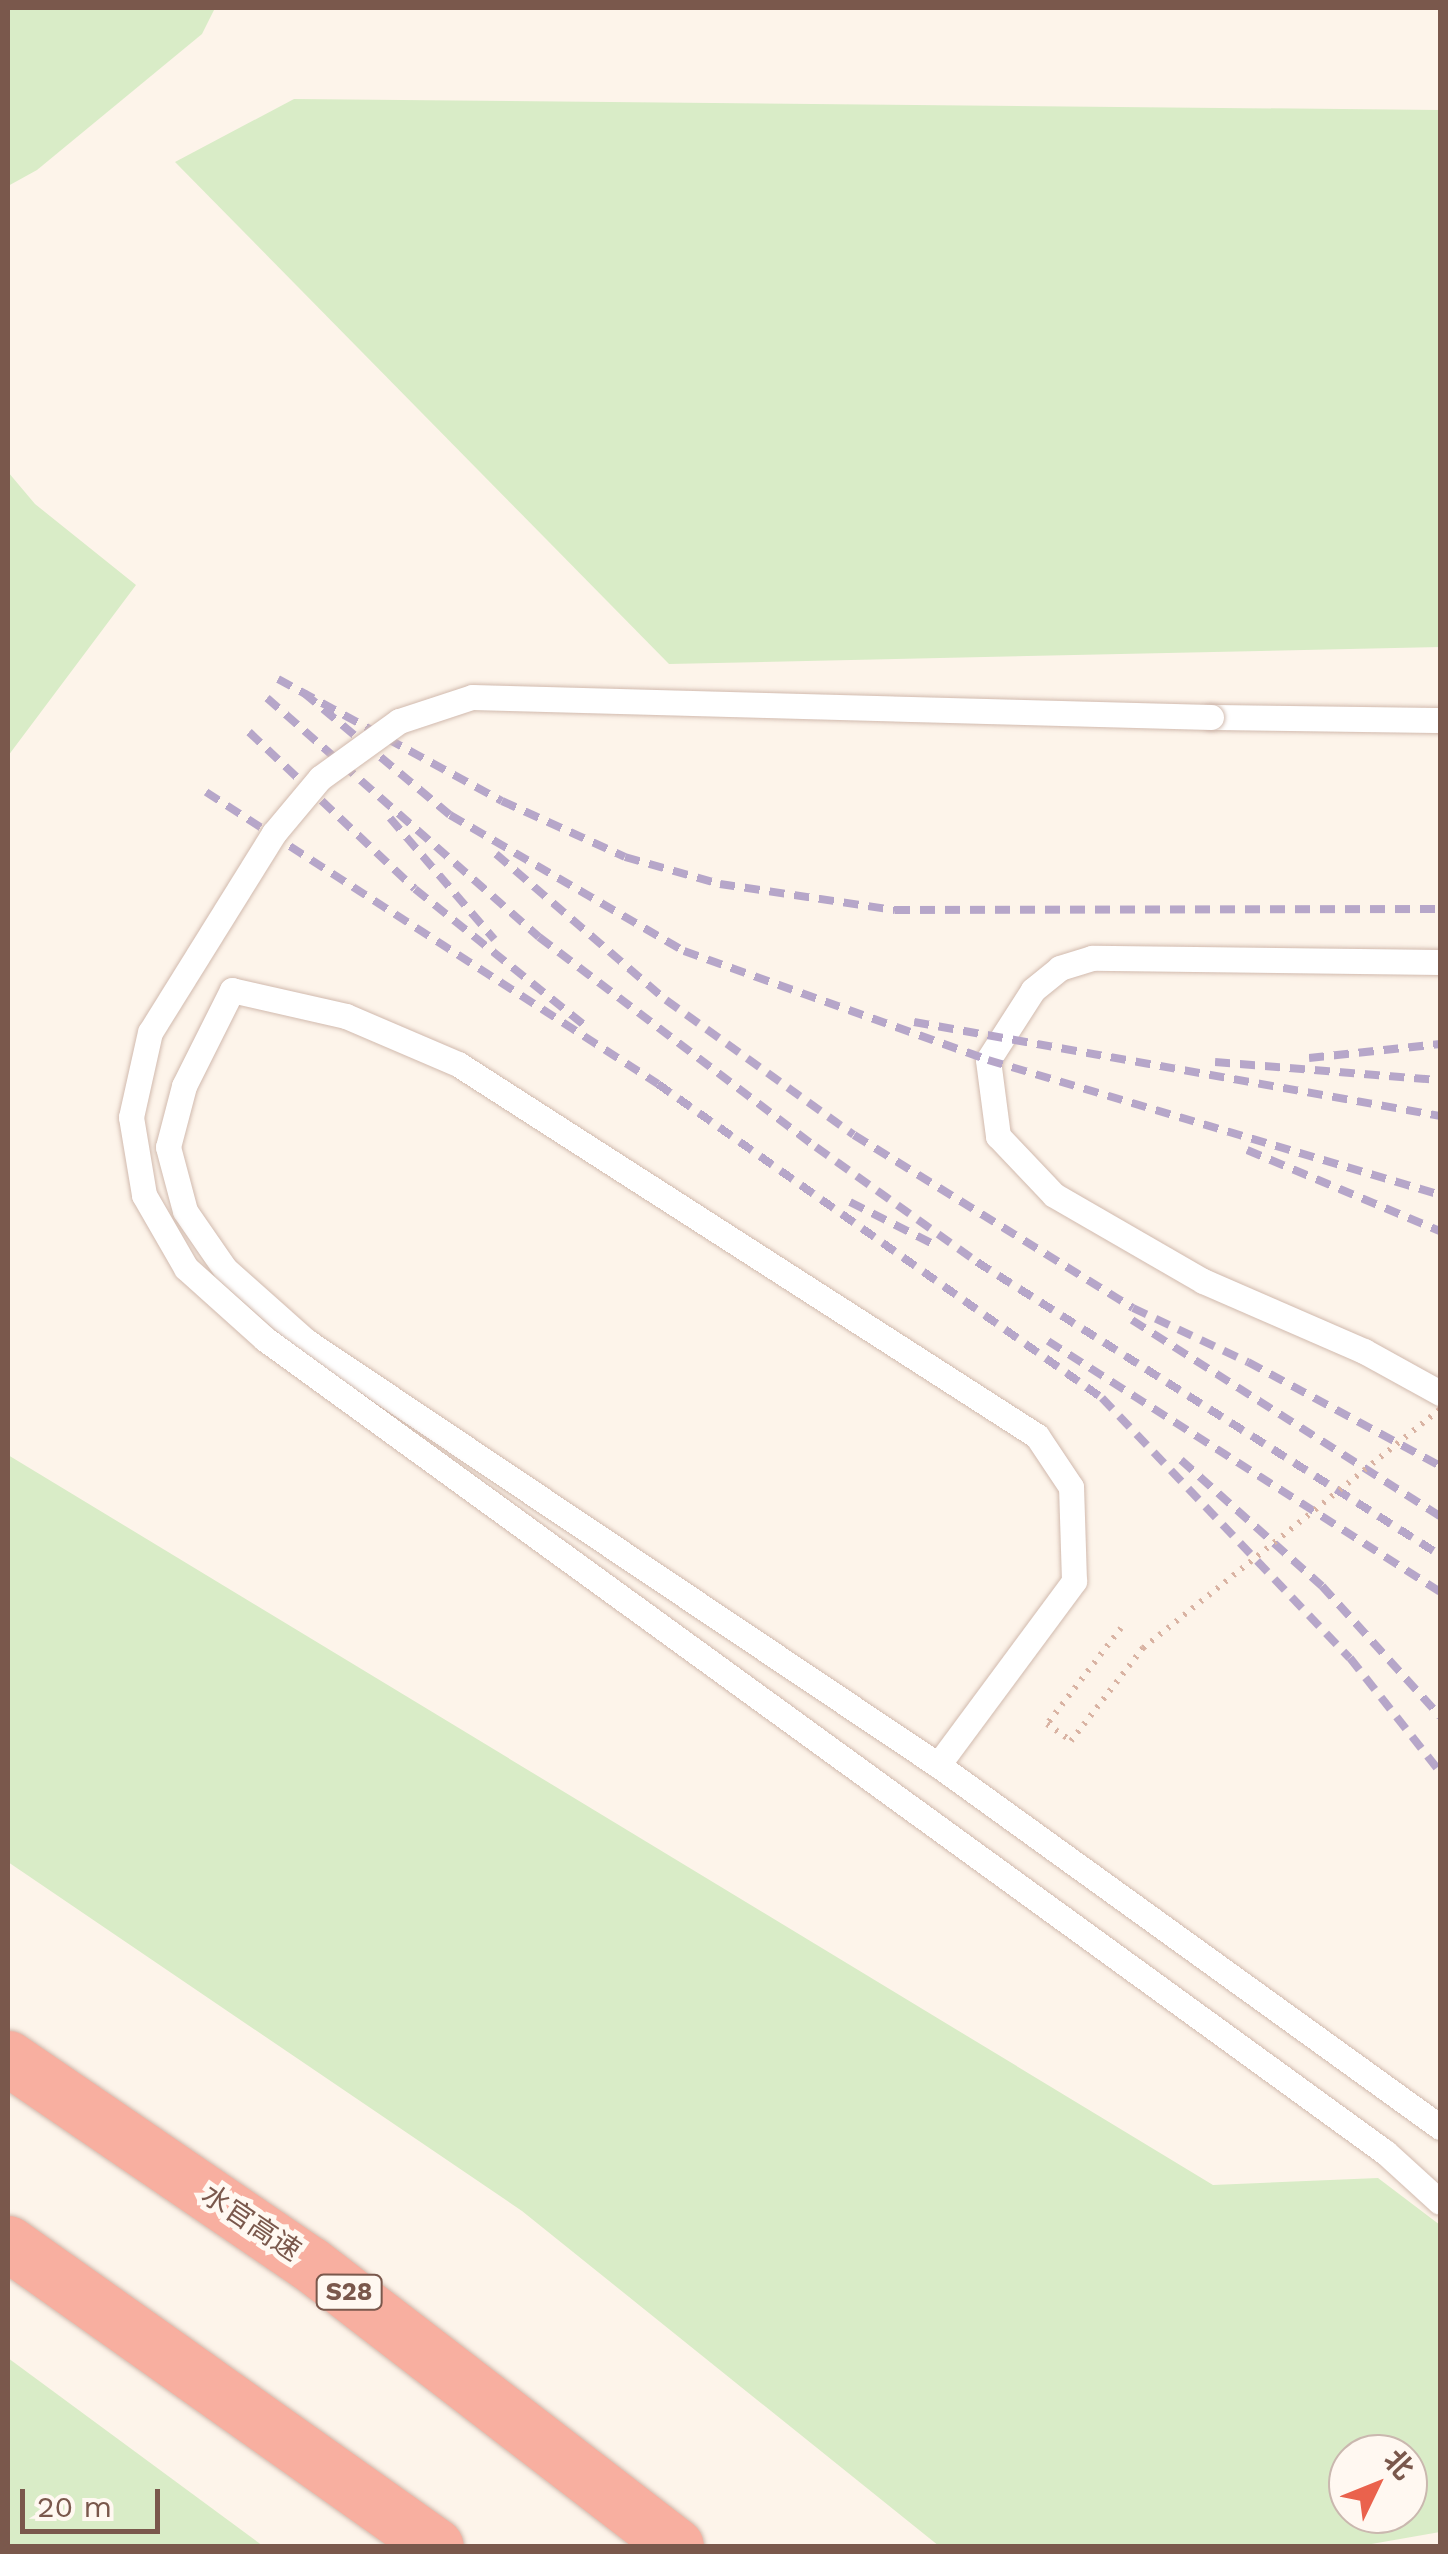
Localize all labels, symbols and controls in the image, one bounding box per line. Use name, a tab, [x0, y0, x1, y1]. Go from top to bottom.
street label: 水官高速	[195, 2178, 307, 2268]
road number: S28	[314, 2272, 384, 2312]
north arrow	[1328, 2434, 1428, 2534]
text: 北	[1377, 2443, 1420, 2486]
scale bar	[25, 2469, 165, 2531]
text: 20 m	[37, 2489, 112, 2524]

